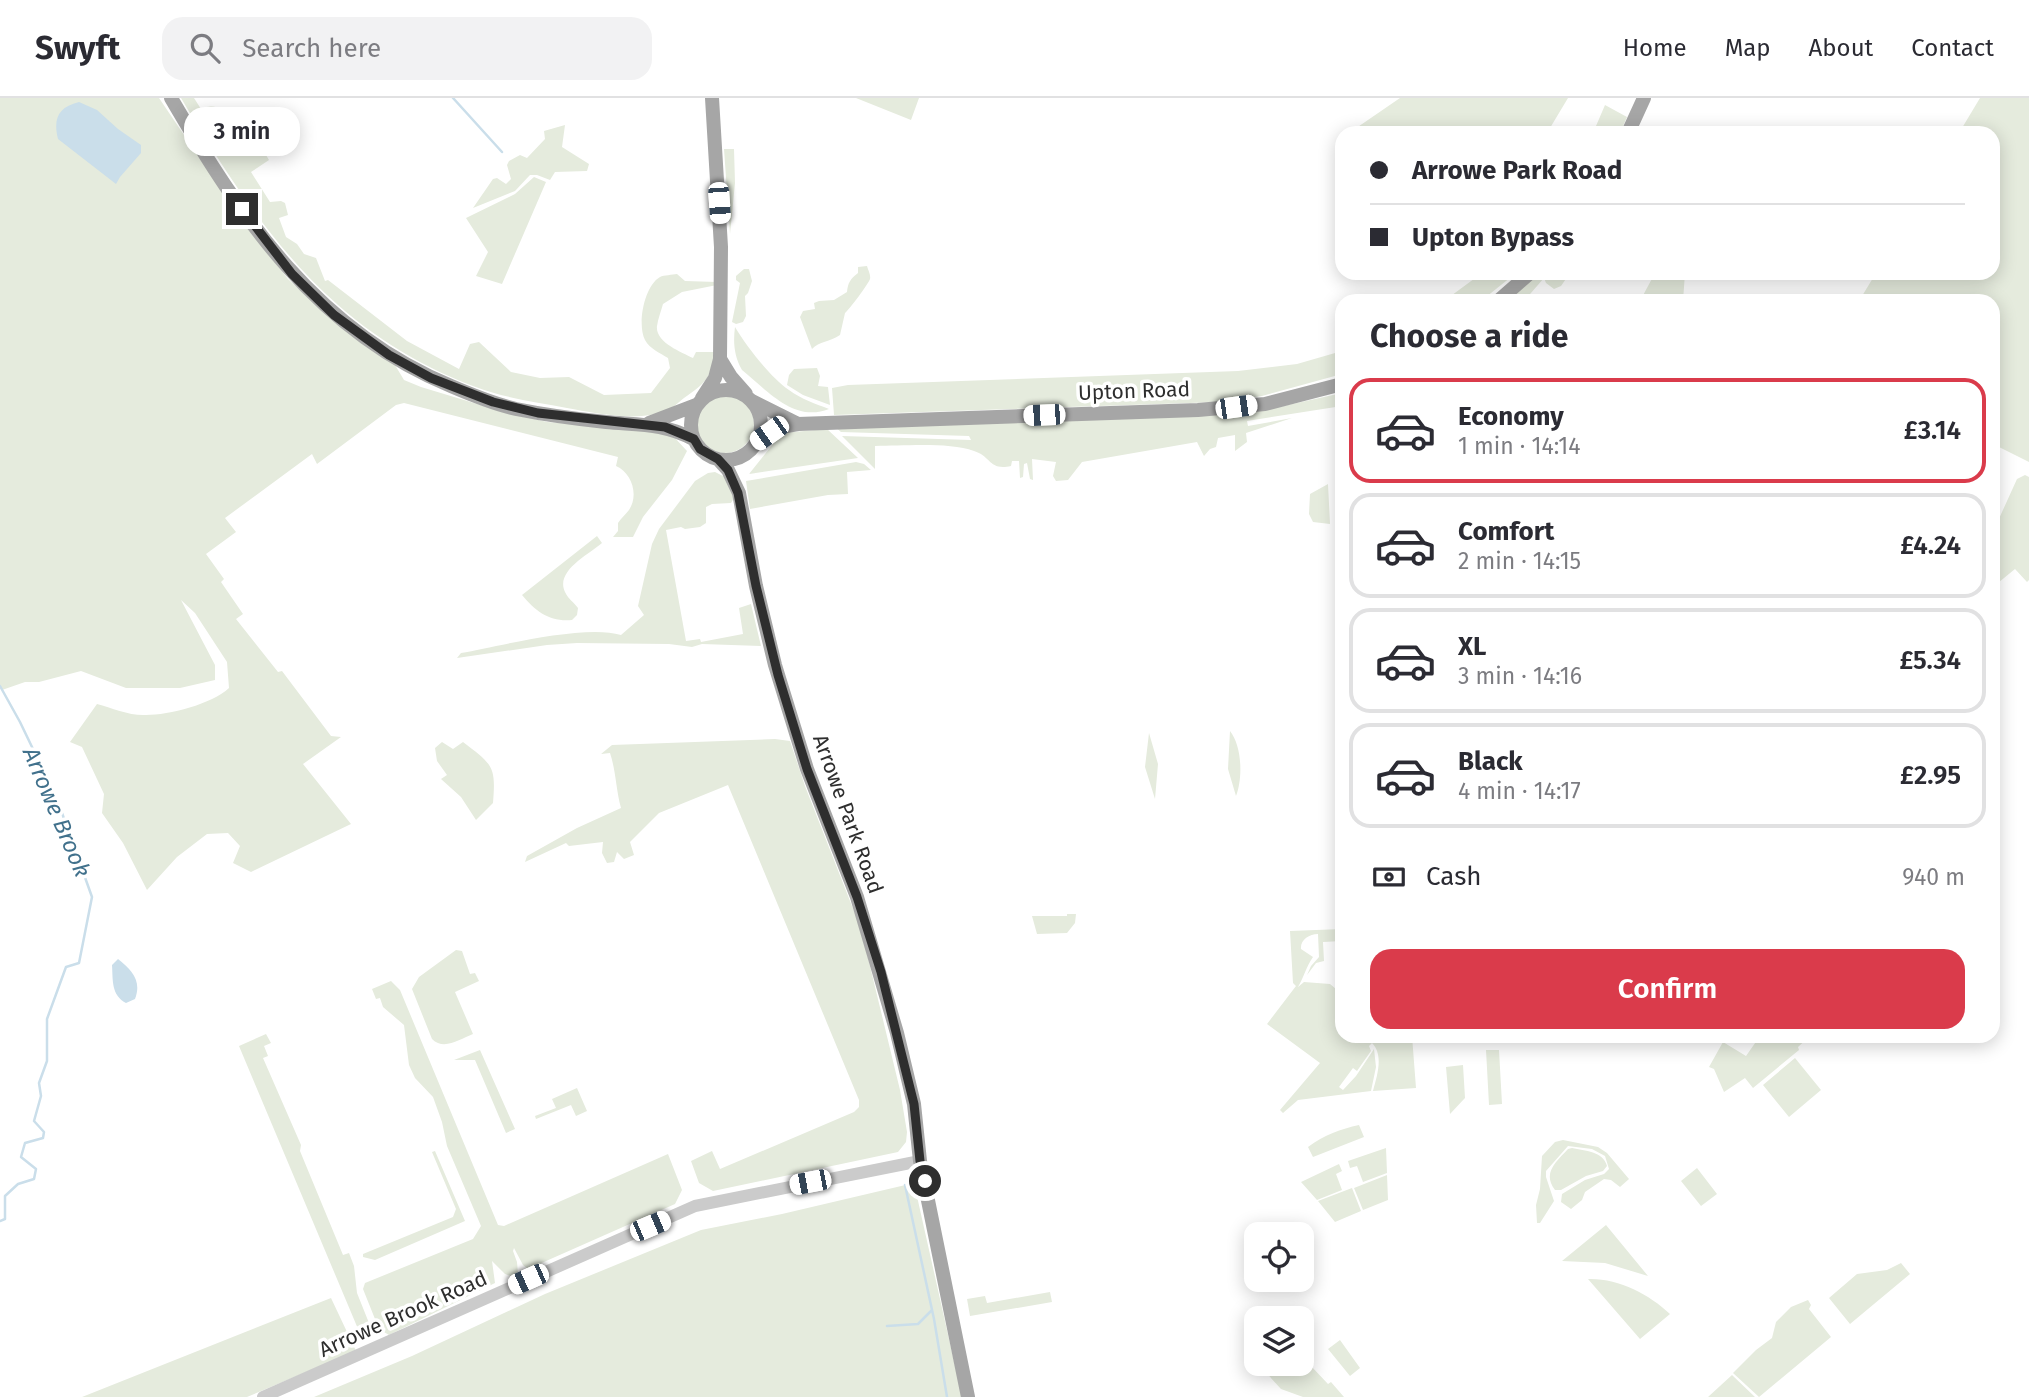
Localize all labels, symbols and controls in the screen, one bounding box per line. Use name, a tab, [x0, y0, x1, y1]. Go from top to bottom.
search box	[162, 17, 652, 80]
text: Swyft	[35, 28, 120, 68]
icon: search	[186, 29, 224, 67]
text: Search here	[242, 33, 381, 64]
text: Home	[1623, 34, 1687, 62]
text: Map	[1725, 34, 1771, 62]
text: About	[1809, 34, 1873, 62]
text: Contact	[1911, 34, 1994, 62]
callout: 3 min	[184, 108, 300, 156]
text: 3 min	[214, 117, 270, 145]
text: Arrowe Park Road	[1412, 155, 1622, 186]
car	[708, 181, 731, 225]
route end	[226, 193, 258, 225]
text: Upton Bypass	[1412, 222, 1574, 253]
text: Choose a ride	[1370, 317, 1568, 355]
street label: Upton Road	[1077, 376, 1191, 406]
car	[1214, 394, 1259, 420]
icon: car	[1374, 399, 1437, 462]
text: Economy	[1458, 401, 1564, 432]
car	[1023, 404, 1066, 426]
car	[746, 412, 793, 454]
text: £3.14	[1904, 415, 1961, 446]
text: 1 min · 14:14	[1458, 432, 1580, 460]
icon: car	[1374, 514, 1437, 577]
text: Comfort	[1458, 516, 1554, 547]
text: £4.24	[1900, 530, 1961, 561]
text: 2 min · 14:15	[1458, 547, 1581, 575]
icon: car	[1374, 629, 1437, 692]
text: XL	[1458, 631, 1486, 662]
text: £5.34	[1899, 645, 1961, 676]
text: 3 min · 14:16	[1458, 662, 1582, 690]
street label: Arrowe Park Road	[807, 731, 889, 897]
water label: Arrowe Brook	[17, 742, 97, 881]
icon: car	[1374, 744, 1437, 807]
text: Black	[1458, 746, 1523, 777]
text: £2.95	[1900, 760, 1961, 791]
text: 4 min · 14:17	[1458, 777, 1581, 805]
icon: cash	[1370, 858, 1408, 896]
text: Cash	[1426, 861, 1482, 892]
text: 940 m	[1902, 863, 1965, 891]
button: Confirm	[1370, 949, 1965, 1029]
route start	[909, 1165, 941, 1197]
car	[788, 1168, 833, 1196]
car	[627, 1208, 674, 1244]
map controls	[1244, 1222, 1314, 1376]
button: locate	[1244, 1222, 1314, 1292]
car	[505, 1261, 552, 1297]
street label: Arrowe Brook Road	[315, 1265, 491, 1363]
button: layers	[1244, 1306, 1314, 1376]

